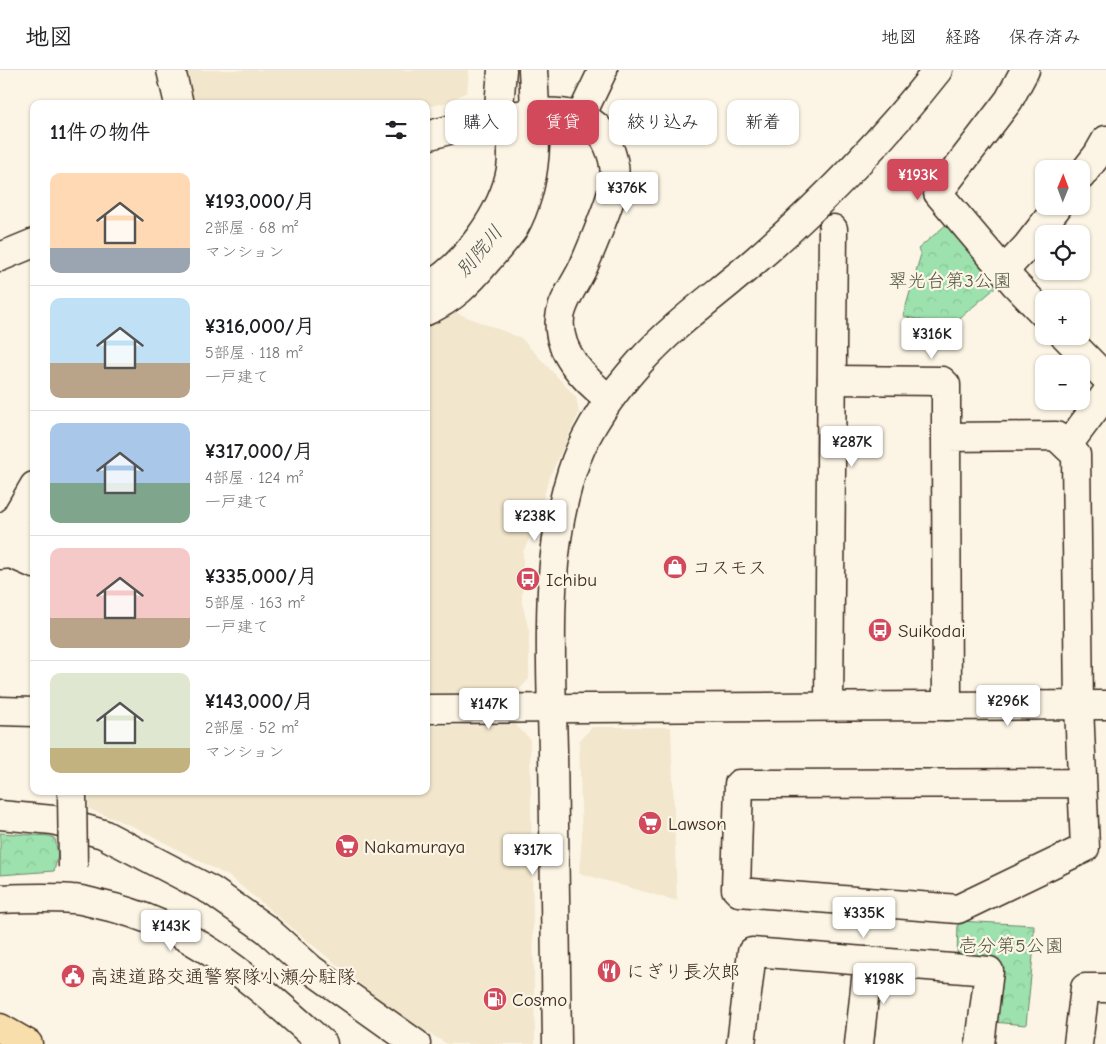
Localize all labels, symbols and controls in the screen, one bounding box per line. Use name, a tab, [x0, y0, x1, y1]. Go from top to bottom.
text: 地図	[25, 23, 73, 51]
text: 地図	[881, 27, 917, 48]
text: 経路	[945, 27, 981, 48]
text: 保存済み	[1009, 27, 1081, 48]
chip: 購入	[445, 100, 517, 145]
chip: 賃貸	[527, 100, 599, 145]
chip: 絞り込み	[609, 100, 717, 145]
chip: 新着	[727, 100, 799, 145]
icon: filters	[382, 116, 410, 144]
text: 11件の物件	[50, 120, 151, 144]
pin: ¥193K	[883, 158, 953, 201]
north arrow	[1035, 160, 1090, 215]
map controls	[1035, 160, 1090, 410]
text: ¥193K	[898, 166, 938, 184]
pin: ¥376K	[592, 172, 662, 214]
text: ¥376K	[607, 179, 647, 197]
text: ¥193,000/月	[205, 189, 315, 213]
icon: home	[90, 193, 150, 253]
text: 2部屋 · 68 m²	[205, 219, 298, 237]
water label: 別院川	[451, 221, 507, 282]
button: locate	[1035, 225, 1090, 280]
text: マンション	[205, 243, 284, 261]
park label: 翠光台第3公園	[888, 270, 1012, 292]
button: +	[1035, 290, 1090, 345]
text: ¥316,000/月	[205, 314, 315, 338]
icon: home	[90, 318, 150, 378]
pin: ¥316K	[897, 318, 967, 360]
text: ¥316K	[912, 325, 952, 343]
text: 5部屋 · 118 m²	[205, 344, 303, 362]
button: −	[1035, 355, 1090, 410]
text: 一戸建て	[205, 368, 269, 386]
pin: ¥287K	[817, 426, 887, 468]
text: ¥287K	[832, 433, 872, 451]
text: ¥317,000/月	[205, 439, 314, 463]
icon: home	[90, 443, 150, 503]
text: 4部屋 · 124 m²	[205, 469, 303, 487]
text: 一戸建て	[205, 493, 269, 511]
pin: ¥238K	[500, 500, 570, 542]
text: ¥238K	[515, 507, 555, 525]
shop icon: コスモス	[662, 554, 688, 580]
place label: コスモス	[692, 557, 767, 579]
text: ¥335,000/月	[205, 564, 317, 588]
bus stop icon: Ichibu	[515, 566, 541, 592]
icon: home	[90, 568, 150, 628]
place label: Ichibu	[546, 569, 597, 591]
text: 5部屋 · 163 m²	[205, 594, 305, 612]
bus stop icon: Suikodai	[867, 617, 893, 643]
text: 一戸建て	[205, 618, 269, 636]
place label: Suikodai	[898, 620, 966, 642]
pin: ¥296K	[973, 684, 1043, 727]
pin: ¥147K	[454, 688, 524, 730]
text: ¥143,000/月	[205, 689, 314, 713]
text: ¥296K	[987, 692, 1029, 710]
icon: home	[90, 693, 150, 753]
text: ¥147K	[470, 695, 508, 713]
text: 2部屋 · 52 m²	[205, 719, 298, 737]
text: マンション	[205, 743, 284, 761]
supermarket icon: Lawson	[637, 810, 663, 836]
place label: Lawson	[668, 813, 727, 835]
supermarket icon: Nakamuraya	[334, 833, 360, 859]
pin: ¥317K	[498, 834, 568, 876]
place label: Nakamuraya	[364, 836, 465, 858]
text: ¥317K	[514, 841, 552, 859]
pin: ¥335K	[829, 896, 899, 939]
text: ¥335K	[843, 904, 885, 922]
pin: ¥143K	[136, 910, 206, 952]
text: ¥143K	[152, 917, 190, 935]
park label: 壱分第5公園	[958, 935, 1064, 957]
restaurant icon: にぎり長次郎	[596, 958, 622, 984]
place label: にぎり長次郎	[626, 961, 740, 983]
pin: ¥198K	[849, 962, 919, 1005]
public building icon: 高速道路交通警察隊小瀬分駐隊	[60, 963, 86, 989]
place label: 高速道路交通警察隊小瀬分駐隊	[90, 966, 356, 988]
text: ¥198K	[864, 970, 904, 988]
fuel station icon: Cosmo	[482, 986, 508, 1012]
place label: Cosmo	[512, 989, 567, 1011]

